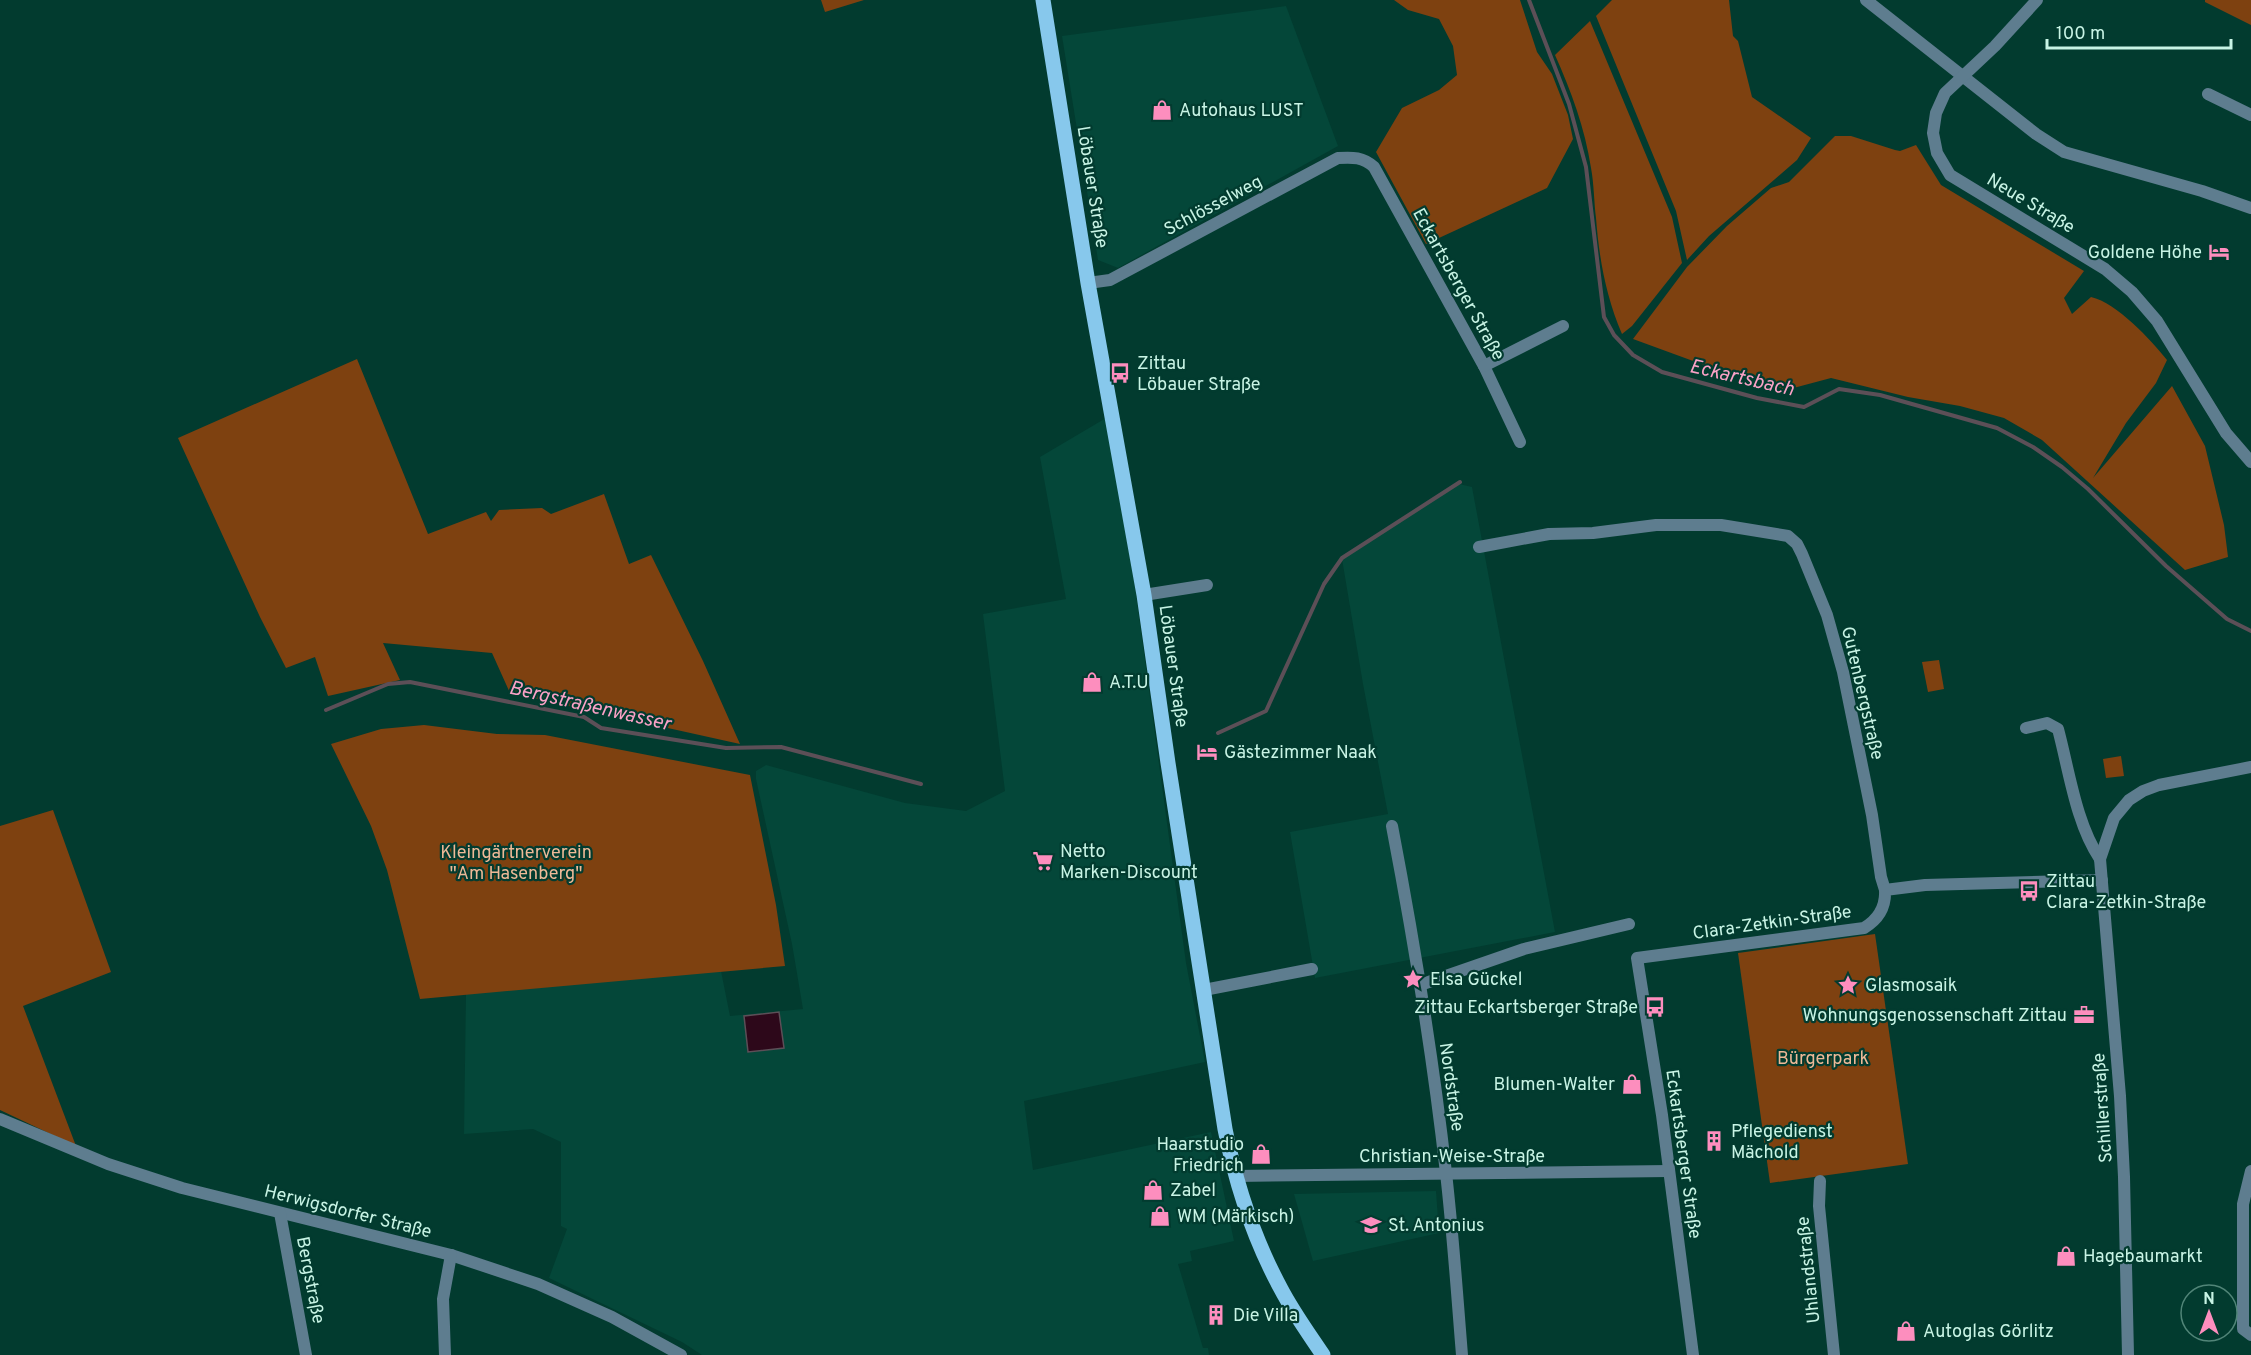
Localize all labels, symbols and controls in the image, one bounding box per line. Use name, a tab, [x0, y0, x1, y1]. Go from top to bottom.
scale bar	[2047, 12, 2232, 50]
text: 100 m	[2056, 23, 2105, 46]
shop icon: Autohaus LUST	[1150, 98, 1174, 122]
place label: Autohaus LUST	[1179, 100, 1304, 123]
street label: Löbauer Straße	[1071, 124, 1113, 250]
street label: Neue Straße	[1982, 169, 2079, 240]
street label: Schlösselweg	[1161, 171, 1267, 242]
street label: Eckartsberger Straße	[1406, 205, 1509, 365]
hotel icon: Goldene Höhe	[2207, 240, 2231, 264]
place label: Goldene Höhe	[2088, 242, 2202, 265]
place label: Zittau Löbauer Straße	[1137, 353, 1261, 397]
water label: Eckartsbach	[1687, 354, 1796, 404]
bus stop icon: Zittau Löbauer Straße	[1108, 361, 1132, 385]
street label: Löbauer Straße	[1153, 603, 1192, 729]
street label: Gutenbergstraße	[1835, 624, 1888, 762]
shop icon: A.T.U	[1080, 670, 1104, 694]
place label: A.T.U	[1109, 672, 1149, 695]
water label: Bergstraßenwasser	[506, 676, 674, 738]
hotel icon: Gästezimmer Naak	[1195, 740, 1219, 764]
place label: Gästezimmer Naak	[1224, 742, 1377, 765]
place label: Netto Marken-Discount	[1060, 841, 1198, 885]
park label: Kleingärtnerverein "Am Hasenberg"	[440, 842, 592, 886]
supermarket icon: Netto Marken-Discount	[1031, 849, 1055, 873]
place label: Zittau Clara-Zetkin-Straße	[2046, 871, 2206, 915]
bus stop icon: Zittau Clara-Zetkin-Straße	[2017, 879, 2041, 903]
street label: Clara-Zetkin-Straße	[1691, 901, 1853, 946]
place icon: Elsa Gückel	[1401, 967, 1425, 991]
place label: Elsa Gückel	[1430, 969, 1522, 992]
place icon: Glasmosaik	[1836, 973, 1860, 997]
place label: Glasmosaik	[1865, 975, 1957, 998]
bus stop icon: Zittau Eckartsberger Straße	[1643, 995, 1667, 1019]
place label: Zittau Eckartsberger Straße	[1414, 997, 1638, 1020]
office icon: Wohnungsgenossenschaft Zittau	[2072, 1003, 2096, 1027]
place label: Wohnungsgenossenschaft Zittau	[1803, 1005, 2067, 1028]
street label: Nordstraße	[1433, 1041, 1468, 1133]
park label: Bürgerpark	[1777, 1048, 1869, 1071]
street label: Schillerstraße	[2088, 1052, 2119, 1164]
street label: Eckartsberger Straße	[1659, 1068, 1706, 1240]
shop icon: Blumen-Walter	[1620, 1072, 1644, 1096]
place label: Blumen-Walter	[1493, 1074, 1615, 1097]
place label: Pflegedienst Mächold	[1731, 1121, 1833, 1165]
building icon: Pflegedienst Mächold	[1702, 1129, 1726, 1153]
place label: Haarstudio Friedrich	[1156, 1134, 1244, 1178]
shop icon: Haarstudio Friedrich	[1249, 1142, 1273, 1166]
street label: Christian-Weise-Straße	[1359, 1146, 1545, 1169]
shop icon: Zabel	[1141, 1178, 1165, 1202]
place label: Zabel	[1170, 1180, 1216, 1203]
street label: Herwigsdorfer Straße	[262, 1181, 434, 1244]
shop icon: WM (Märkisch)	[1148, 1204, 1172, 1228]
place label: WM (Märkisch)	[1177, 1206, 1294, 1229]
school or university icon: St. Antonius	[1359, 1213, 1383, 1237]
place label: St. Antonius	[1388, 1215, 1485, 1238]
street label: Uhlandstraße	[1792, 1215, 1827, 1325]
street label: Bergstraße	[290, 1235, 329, 1326]
shop icon: Hagebaumarkt	[2054, 1244, 2078, 1268]
place label: Hagebaumarkt	[2083, 1246, 2203, 1269]
north arrow	[2179, 1283, 2239, 1343]
text: N	[2203, 1290, 2215, 1310]
building icon: Die Villa	[1204, 1303, 1228, 1327]
place label: Die Villa	[1233, 1305, 1298, 1328]
shop icon: Autoglas Görlitz	[1894, 1319, 1918, 1343]
place label: Autoglas Görlitz	[1923, 1321, 2054, 1344]

